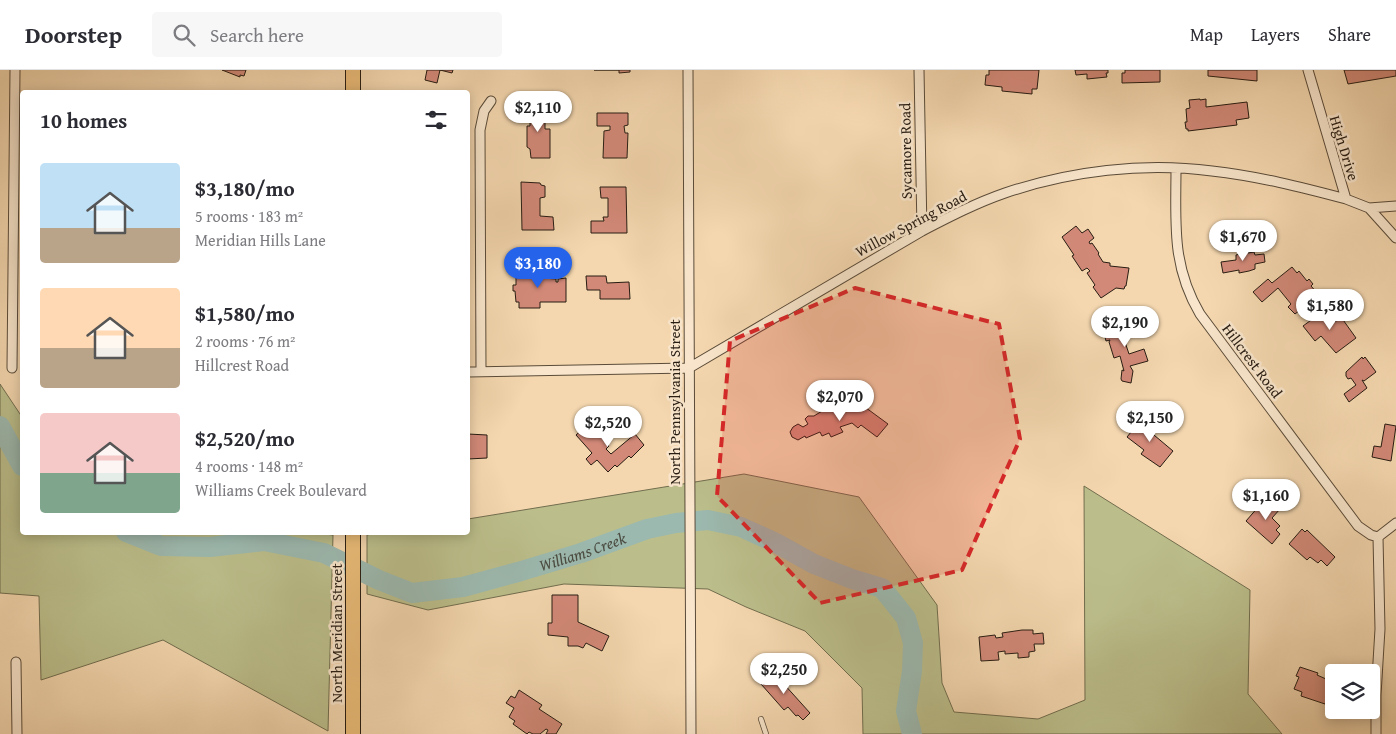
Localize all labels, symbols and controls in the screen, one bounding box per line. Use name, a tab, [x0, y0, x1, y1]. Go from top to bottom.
search box	[152, 12, 502, 57]
text: Doorstep	[25, 17, 122, 52]
icon: search	[170, 21, 198, 49]
text: Search here	[210, 21, 304, 49]
text: Map	[1190, 21, 1223, 48]
text: Layers	[1251, 21, 1300, 48]
text: Share	[1328, 21, 1371, 48]
pin: $2,110	[497, 90, 579, 133]
text: $2,110	[515, 95, 561, 119]
street label: Sycamore Road	[894, 103, 917, 199]
text: 10 homes	[40, 105, 127, 136]
icon: filters	[422, 106, 450, 134]
street label: High Drive	[1325, 113, 1364, 183]
text: $3,180/mo	[195, 173, 295, 204]
icon: home	[80, 183, 140, 243]
street label: Willow Spring Road	[851, 185, 970, 262]
text: 5 rooms · 183 m²	[195, 204, 303, 228]
pin: $1,670	[1202, 220, 1284, 262]
text: $1,670	[1220, 224, 1266, 248]
text: Meridian Hills Lane	[195, 228, 326, 252]
pin: $3,180	[497, 246, 579, 289]
text: $3,180	[515, 251, 561, 275]
pin: $1,580	[1289, 288, 1371, 331]
text: $1,580	[1307, 293, 1353, 317]
text: $1,580/mo	[195, 298, 295, 329]
pin: $2,190	[1084, 306, 1166, 348]
icon: home	[80, 308, 140, 368]
text: $2,190	[1102, 310, 1148, 334]
street label: North Pennsylvania Street	[664, 319, 685, 485]
street label: Hillcrest Road	[1217, 319, 1287, 402]
text: 2 rooms · 76 m²	[195, 329, 295, 353]
text: Hillcrest Road	[195, 353, 289, 377]
pin: $2,070	[799, 380, 881, 422]
text: $2,070	[817, 384, 863, 408]
pin: $2,150	[1109, 400, 1191, 443]
text: $2,150	[1127, 405, 1173, 429]
pin: $2,520	[567, 406, 649, 448]
text: $2,520	[585, 410, 631, 434]
text: $2,520/mo	[195, 423, 295, 454]
icon: home	[80, 433, 140, 493]
text: 4 rooms · 148 m²	[195, 454, 303, 478]
text: Williams Creek Boulevard	[195, 478, 367, 502]
pin: $1,160	[1225, 478, 1307, 521]
text: $1,160	[1243, 483, 1289, 507]
water label: Williams Creek	[536, 525, 630, 577]
street label: North Meridian Street	[326, 563, 347, 703]
pin: $2,250	[743, 652, 825, 695]
text: $2,250	[761, 657, 807, 681]
map controls	[1325, 664, 1380, 719]
button: layers	[1325, 664, 1380, 719]

